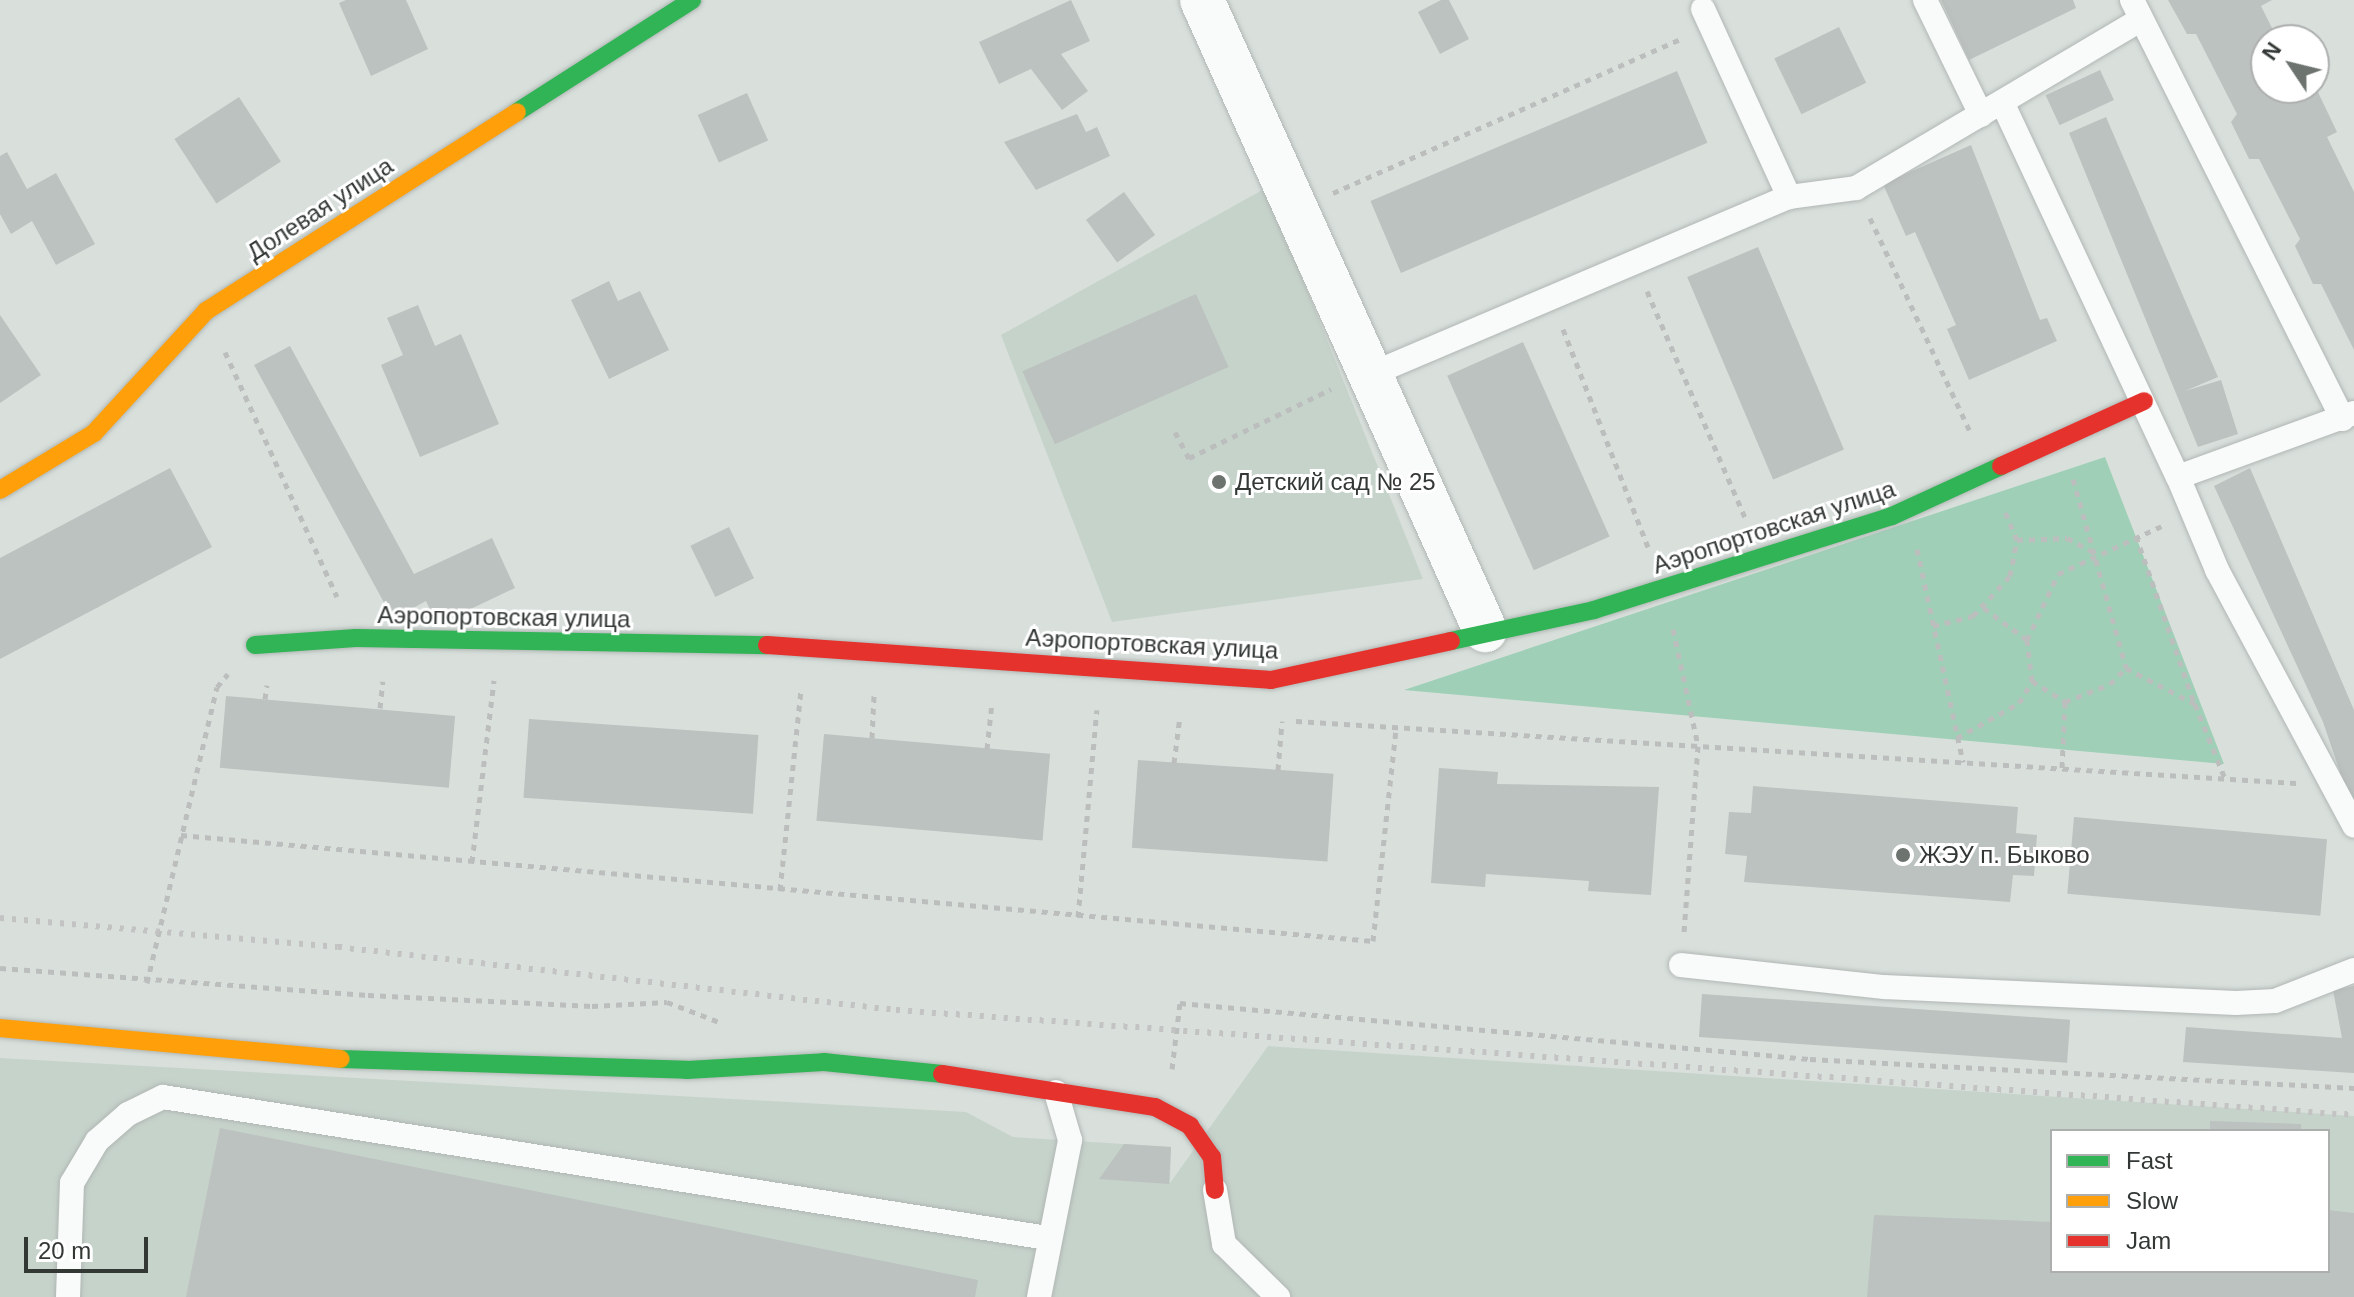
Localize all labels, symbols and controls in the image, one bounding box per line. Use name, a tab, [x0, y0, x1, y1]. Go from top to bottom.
north arrow	[2250, 24, 2330, 104]
text: N	[2257, 37, 2286, 65]
street label: Долевая улица	[242, 151, 398, 267]
place label: Детский сад № 25	[1235, 468, 1436, 496]
marker: Детский сад № 25	[1210, 473, 1228, 491]
street label: Аэропортовская улица	[1649, 474, 1899, 580]
street label: Аэропортовская улица	[377, 600, 631, 634]
street label: Аэропортовская улица	[1025, 623, 1279, 665]
place label: ЖЭУ п. Быково	[1919, 841, 2090, 869]
marker: ЖЭУ п. Быково	[1894, 846, 1912, 864]
legend	[2050, 1129, 2330, 1273]
text: Fast	[2126, 1147, 2173, 1174]
text: Slow	[2126, 1187, 2178, 1214]
scale bar	[28, 1221, 152, 1271]
text: Jam	[2126, 1227, 2171, 1254]
text: 20 m	[38, 1237, 91, 1264]

